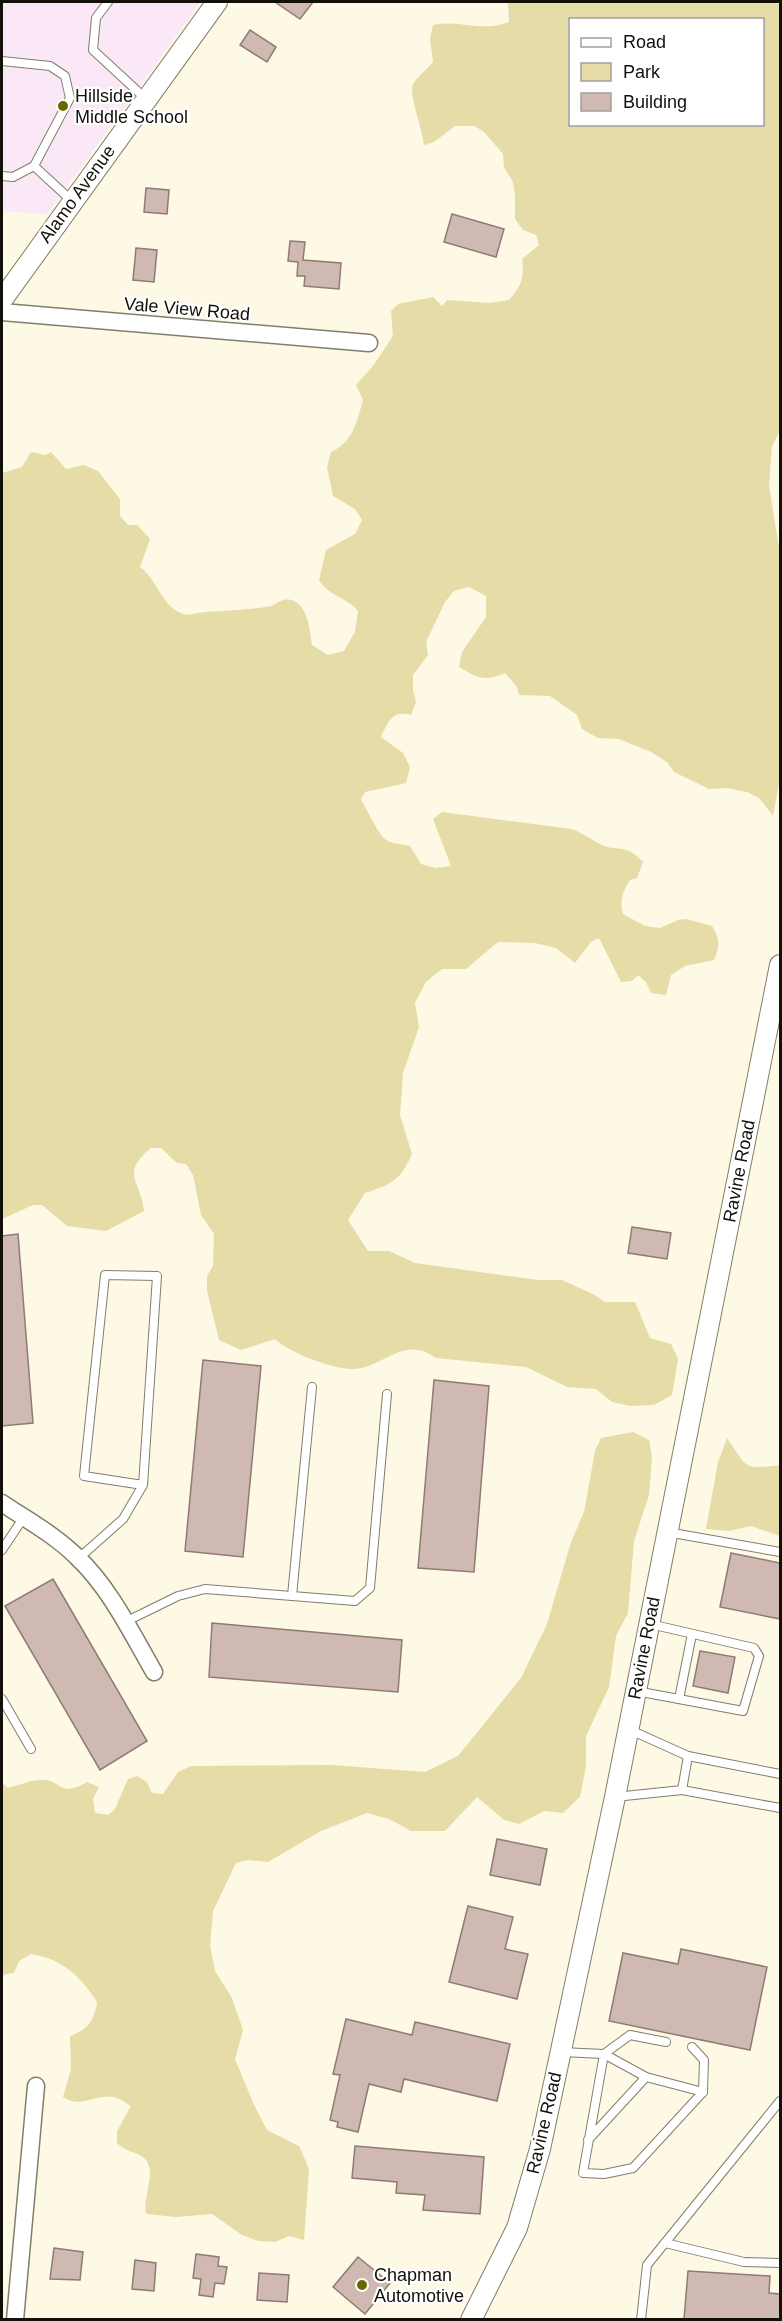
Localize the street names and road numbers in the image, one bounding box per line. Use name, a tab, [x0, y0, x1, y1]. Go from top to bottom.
street label: Alamo Avenue	[35, 141, 119, 247]
street label: Vale View Road	[123, 294, 251, 324]
street label: Ravine Road	[719, 1118, 759, 1224]
street label: Ravine Road	[624, 1595, 664, 1701]
street label: Ravine Road	[523, 2070, 565, 2176]

